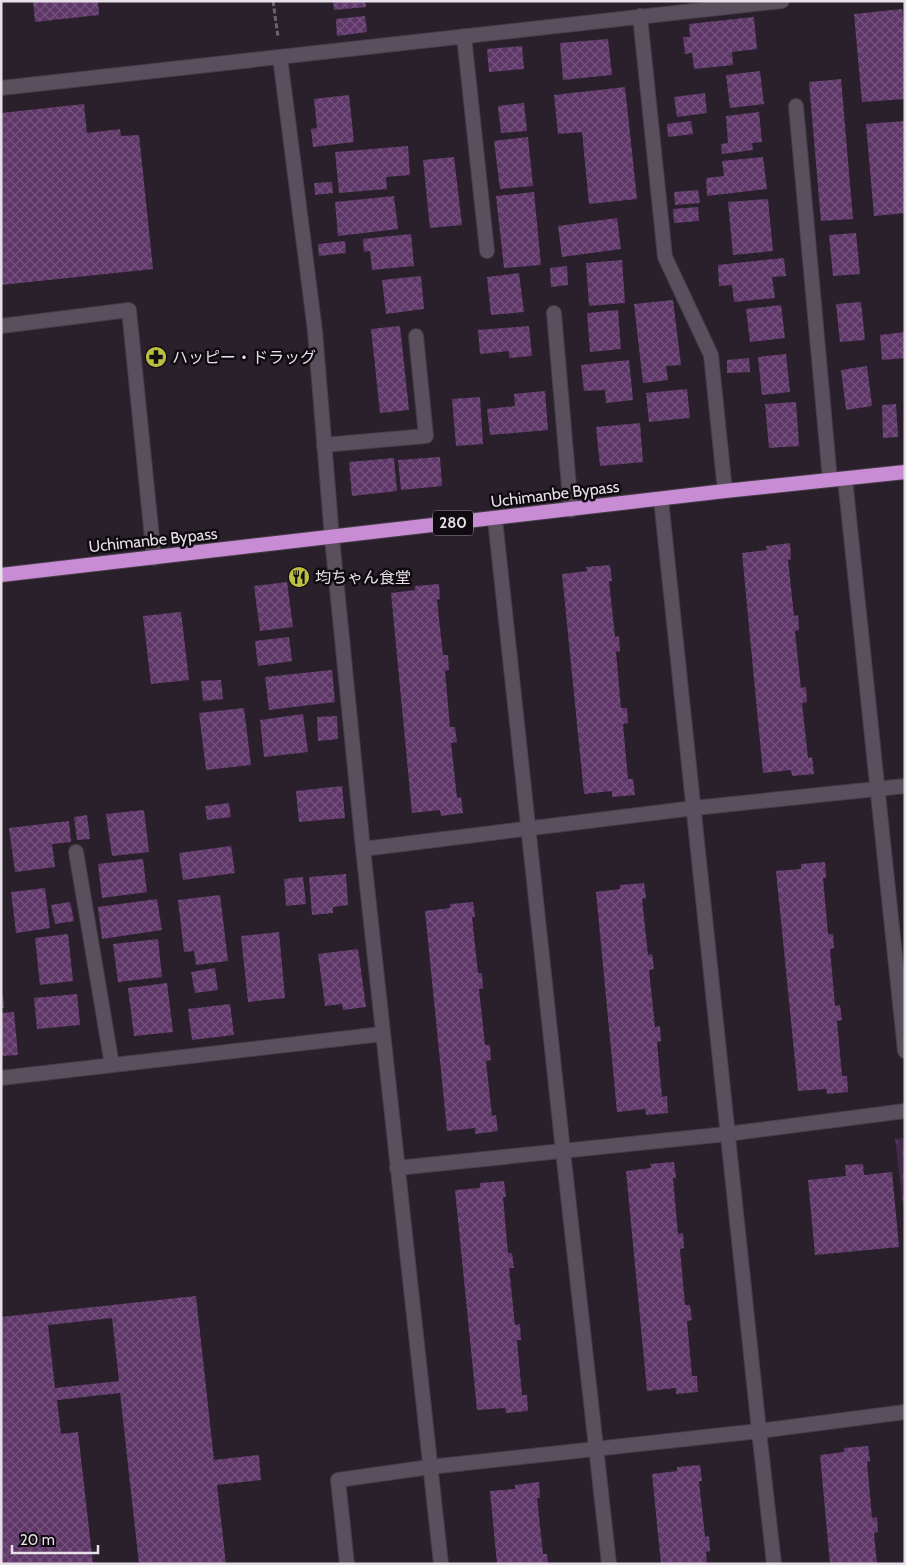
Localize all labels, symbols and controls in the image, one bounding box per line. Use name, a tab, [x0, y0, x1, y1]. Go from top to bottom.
pharmacy icon: ハッピー・ドラッグ	[144, 345, 168, 369]
place label: ハッピー・ドラッグ	[172, 348, 316, 367]
street label: Uchimanbe Bypass	[490, 477, 621, 511]
road number: 280	[433, 510, 473, 536]
street label: Uchimanbe Bypass	[88, 524, 219, 556]
restaurant icon: 均ちゃん食堂	[287, 565, 311, 589]
place label: 均ちゃん食堂	[315, 568, 411, 587]
scale bar	[12, 1522, 99, 1554]
text: 20 m	[20, 1531, 55, 1549]

